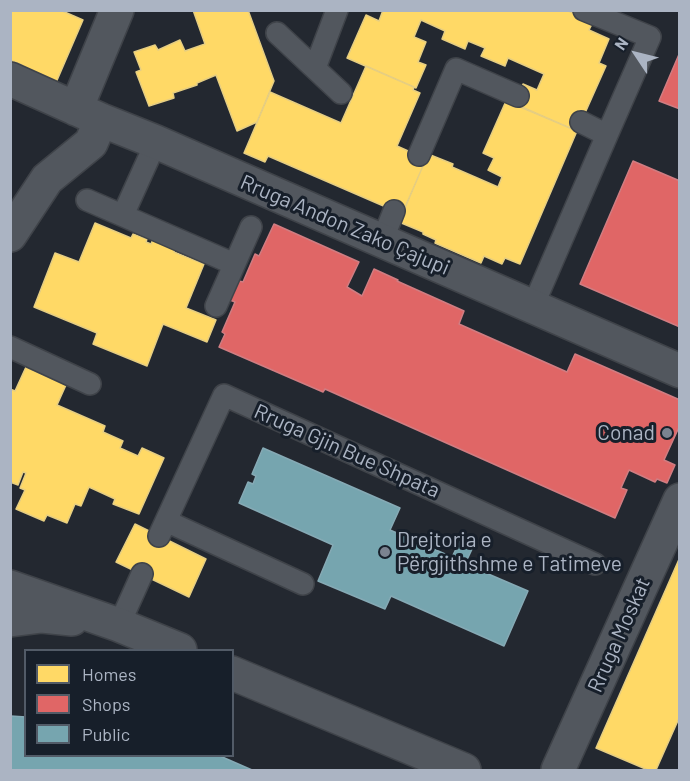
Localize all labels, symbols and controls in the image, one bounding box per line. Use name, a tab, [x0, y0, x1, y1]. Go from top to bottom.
north arrow	[606, 24, 666, 84]
text: N	[610, 34, 632, 53]
street label: Rruga Andon Zako Çajupi	[237, 169, 453, 281]
street label: Rruga Gjin Bue Shpata	[250, 399, 444, 503]
place label: Conad	[597, 420, 655, 446]
marker: Conad	[660, 426, 674, 440]
place label: Drejtoria e Përgjithshme e Tatimeve	[397, 527, 622, 577]
marker: Drejtoria e Përgjithshme e Tatimeve	[378, 545, 392, 559]
street label: Rruga Moskat	[582, 574, 656, 696]
legend	[24, 649, 234, 757]
text: Homes	[82, 663, 136, 685]
text: Shops	[82, 693, 131, 715]
text: Public	[82, 723, 130, 745]

